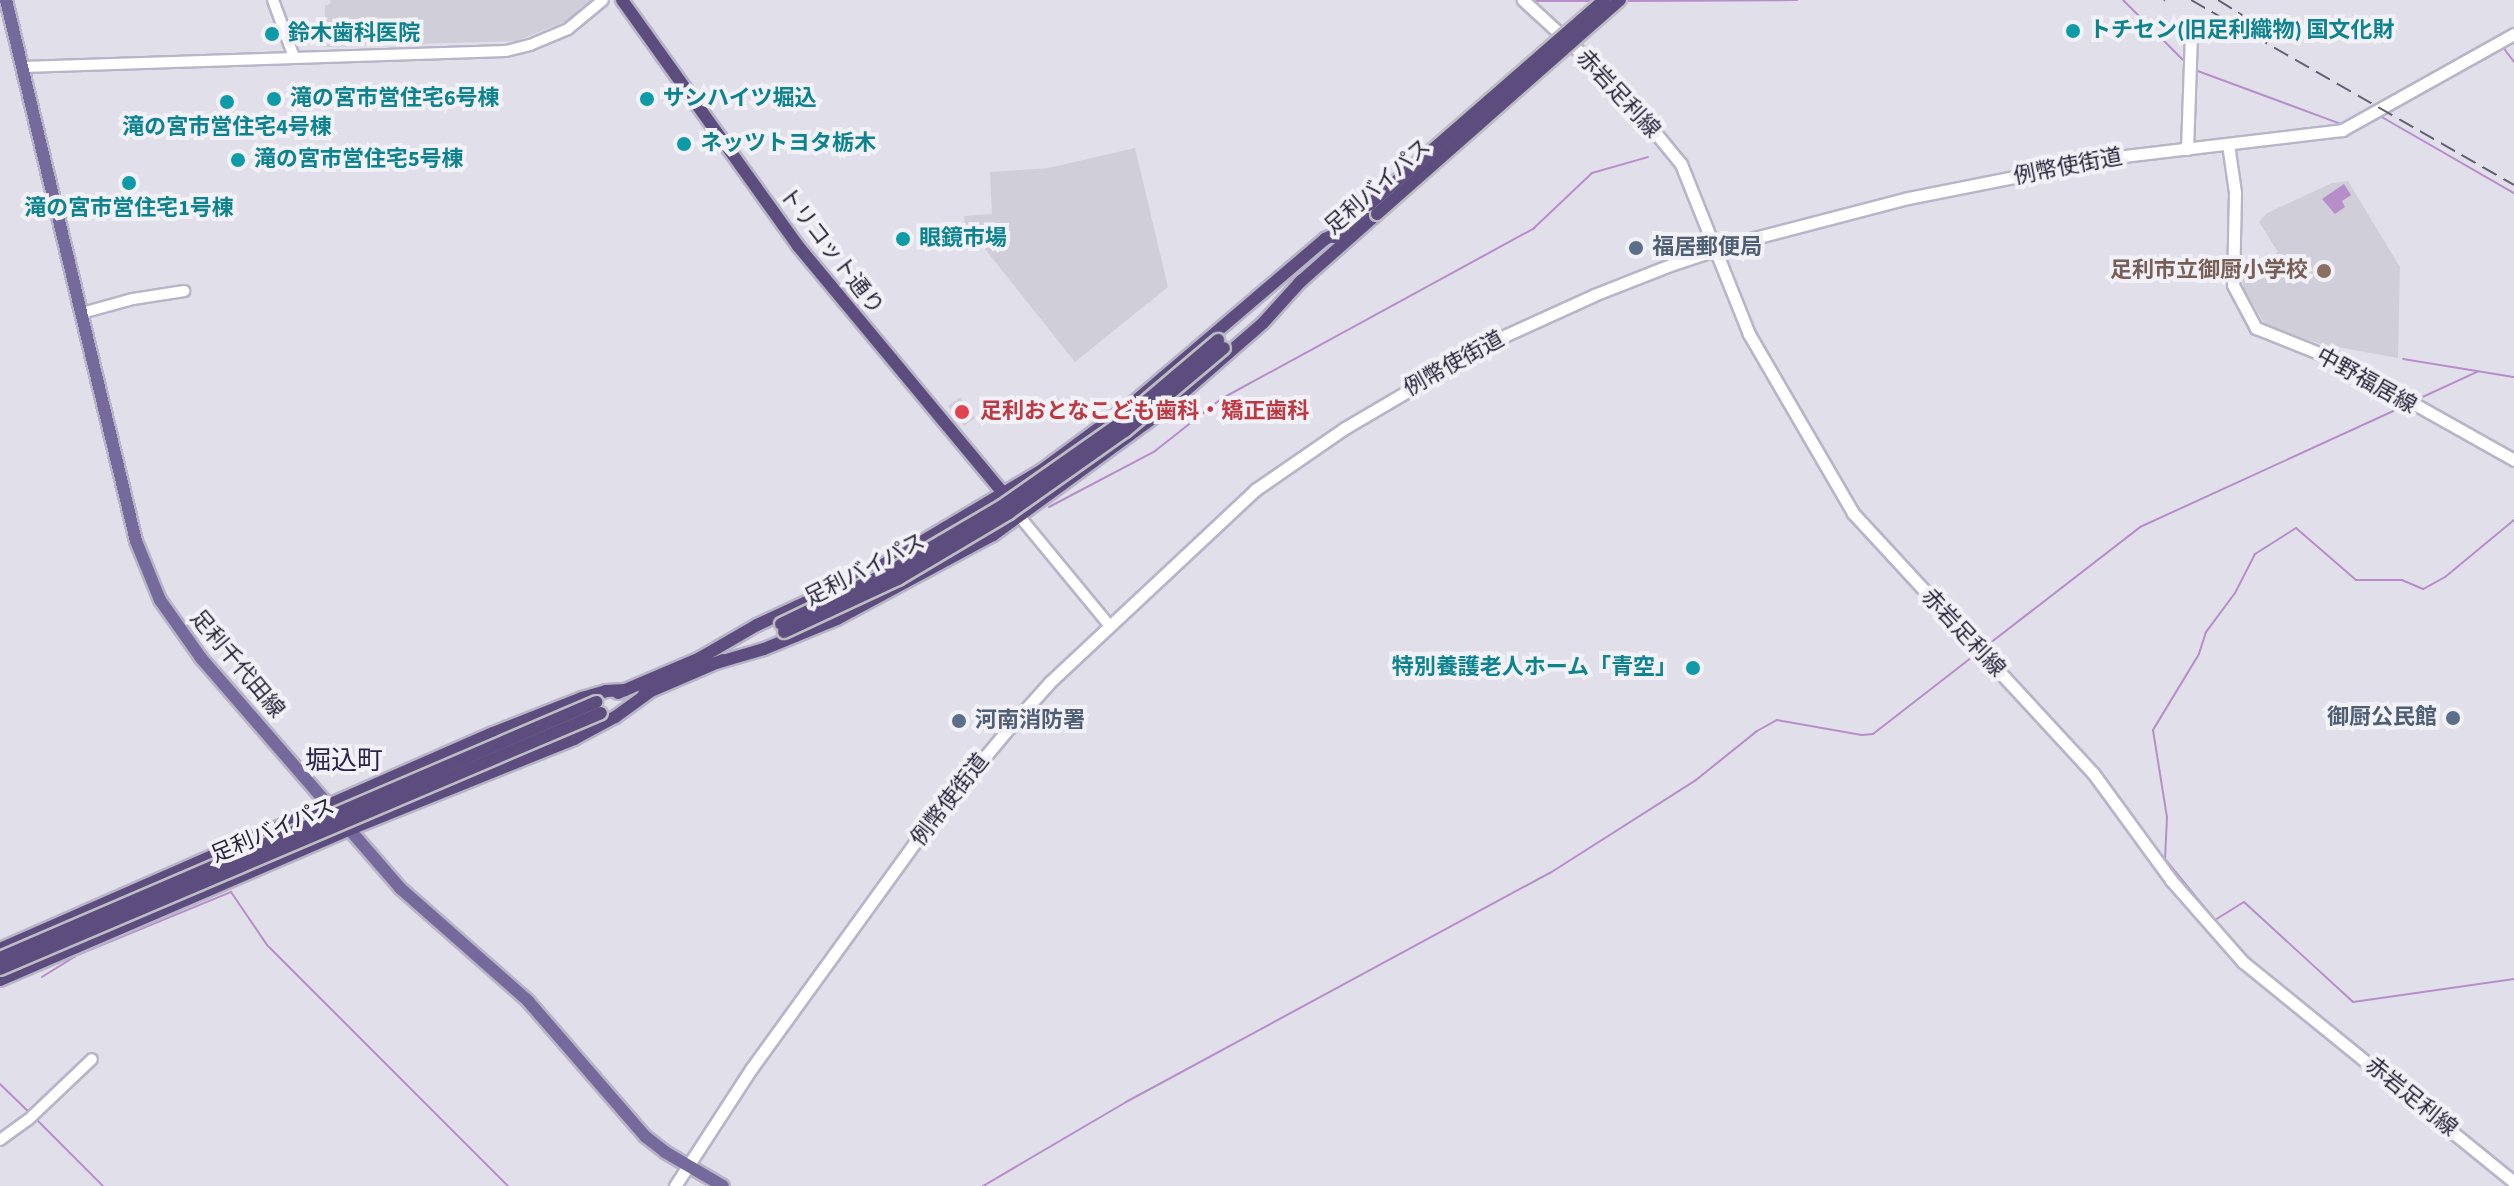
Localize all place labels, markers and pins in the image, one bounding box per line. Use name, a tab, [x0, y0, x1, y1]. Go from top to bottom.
place label: トチセン(旧足利織物) 国文化財	[2089, 18, 2395, 44]
place label: 鈴木歯科医院	[288, 21, 420, 47]
marker: トチセン(旧足利織物) 国文化財	[2064, 22, 2082, 40]
marker: 鈴木歯科医院	[263, 25, 281, 43]
place label: 滝の宮市営住宅6号棟	[290, 86, 500, 112]
place label: サンハイツ堀込	[663, 86, 817, 112]
marker: 滝の宮市営住宅6号棟	[265, 90, 283, 108]
marker: サンハイツ堀込	[638, 90, 656, 108]
marker: 滝の宮市営住宅4号棟	[218, 93, 236, 111]
place label: 滝の宮市営住宅4号棟	[122, 115, 332, 141]
place label: ネッツトヨタ栃木	[700, 131, 876, 157]
marker: ネッツトヨタ栃木	[675, 135, 693, 153]
place label: 滝の宮市営住宅5号棟	[254, 147, 464, 173]
marker: 滝の宮市営住宅5号棟	[229, 151, 247, 169]
marker: 滝の宮市営住宅1号棟	[120, 174, 138, 192]
place label: 滝の宮市営住宅1号棟	[24, 196, 234, 222]
place label: 眼鏡市場	[919, 226, 1007, 252]
marker: 眼鏡市場	[894, 230, 912, 248]
place label: 福居郵便局	[1652, 235, 1762, 261]
marker: 福居郵便局	[1627, 239, 1645, 257]
place label: 足利市立御厨小学校	[2110, 258, 2308, 284]
marker: 足利市立御厨小学校	[2315, 262, 2333, 280]
place label: 足利おとなこども歯科・矯正歯科	[980, 399, 1310, 425]
marker: 足利おとなこども歯科・矯正歯科	[951, 401, 973, 423]
place label: 特別養護老人ホーム「青空」	[1391, 655, 1677, 681]
marker: 特別養護老人ホーム「青空」	[1684, 659, 1702, 677]
place label: 御厨公民館	[2327, 705, 2437, 731]
place label: 河南消防署	[975, 708, 1085, 734]
marker: 御厨公民館	[2444, 709, 2462, 727]
marker: 河南消防署	[950, 712, 968, 730]

